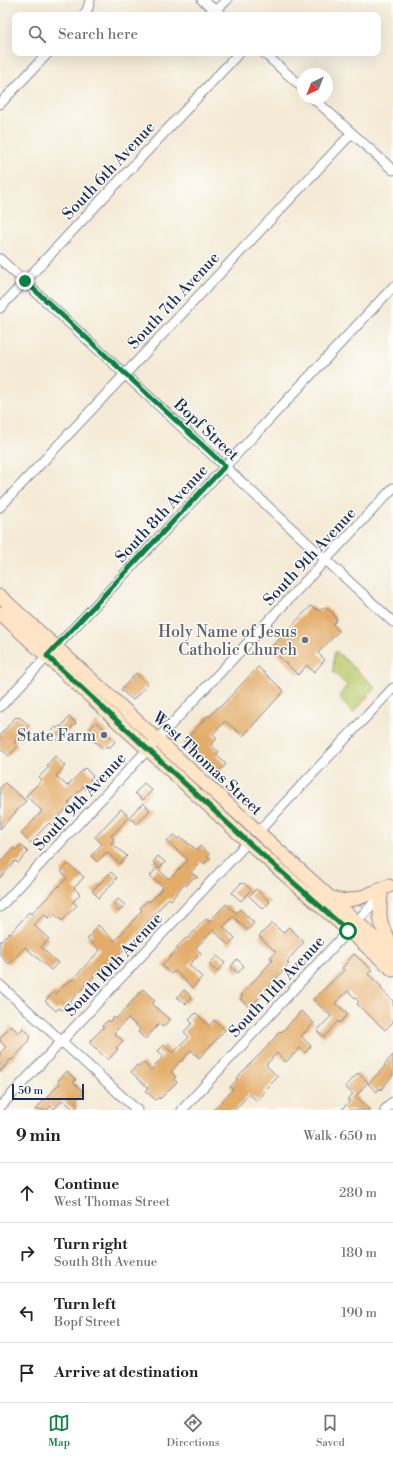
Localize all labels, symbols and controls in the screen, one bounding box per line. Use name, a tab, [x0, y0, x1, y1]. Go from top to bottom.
search box	[12, 12, 381, 56]
icon: search	[26, 23, 48, 45]
text: Search here	[58, 25, 138, 44]
north arrow	[297, 68, 333, 104]
street label: South 6th Avenue	[58, 117, 159, 224]
street label: South 7th Avenue	[124, 248, 224, 353]
route end	[16, 272, 34, 290]
street label: Bopf Street	[169, 394, 243, 465]
street label: South 8th Avenue	[111, 460, 212, 567]
street label: South 9th Avenue	[259, 503, 360, 610]
place label: Holy Name of Jesus Catholic Church	[158, 622, 297, 660]
marker: Holy Name of Jesus Catholic Church	[300, 635, 310, 645]
street label: West Thomas Street	[147, 707, 267, 820]
place label: State Farm	[17, 726, 96, 746]
marker: State Farm	[99, 730, 109, 740]
street label: South 9th Avenue	[29, 748, 130, 855]
street label: South 10th Avenue	[61, 909, 167, 1021]
route start	[339, 922, 357, 940]
street label: South 11th Avenue	[225, 932, 329, 1042]
scale bar	[12, 1082, 84, 1101]
text: 50 m	[18, 1084, 43, 1098]
text: 9 min	[16, 1125, 61, 1147]
text: Walk · 650 m	[304, 1128, 377, 1144]
text: Continue	[54, 1175, 119, 1194]
icon: ahead	[16, 1182, 38, 1204]
text: 280 m	[339, 1185, 377, 1201]
text: West Thomas Street	[54, 1194, 170, 1210]
text: Turn right	[54, 1235, 128, 1254]
icon: right	[16, 1242, 38, 1264]
text: 180 m	[341, 1245, 377, 1261]
text: South 8th Avenue	[54, 1254, 157, 1270]
text: Turn left	[54, 1295, 116, 1314]
icon: left	[16, 1302, 38, 1324]
text: 190 m	[341, 1305, 377, 1321]
text: Bopf Street	[54, 1314, 121, 1330]
icon: arrive	[16, 1362, 38, 1384]
text: Arrive at destination	[54, 1363, 198, 1382]
tab: Map	[48, 1412, 70, 1450]
tab: Directions	[167, 1412, 220, 1450]
tab: Saved	[316, 1412, 345, 1450]

